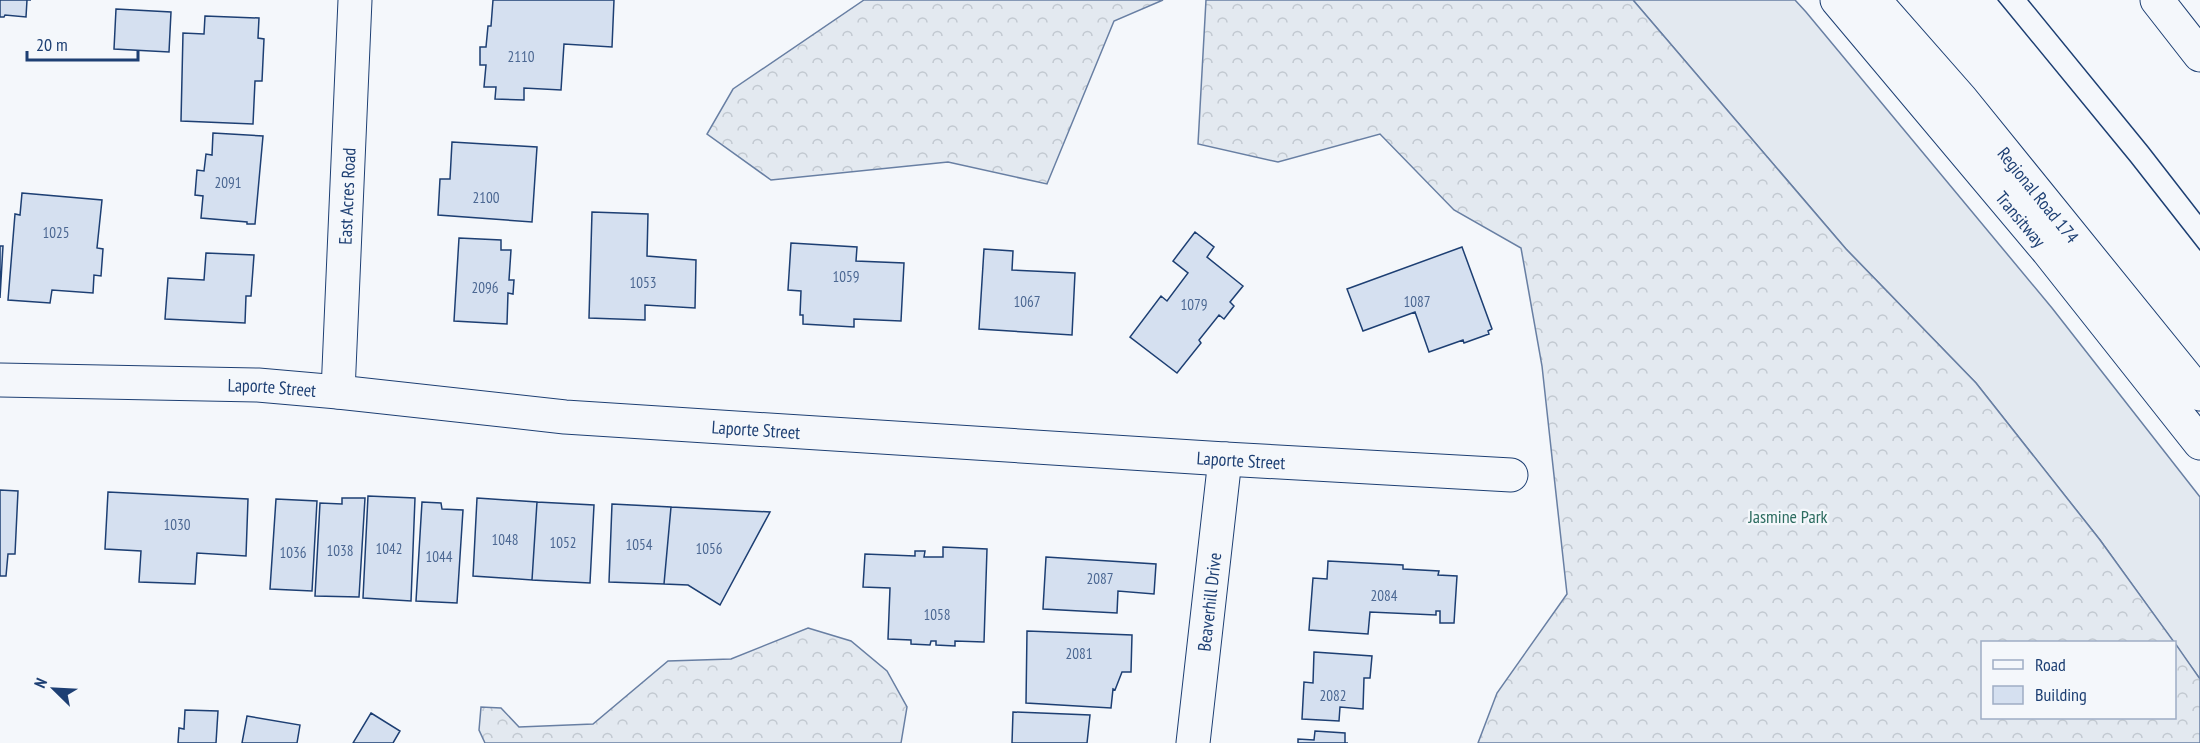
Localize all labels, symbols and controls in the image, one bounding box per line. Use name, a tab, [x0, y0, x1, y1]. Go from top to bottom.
scale bar	[27, 24, 138, 62]
text: 20 m	[36, 33, 68, 56]
house number: 2110	[507, 47, 535, 66]
street label: Regional Road 174	[1993, 142, 2084, 247]
street label: East Acres Road	[333, 147, 360, 245]
house number: 2091	[214, 173, 242, 192]
street label: Transitway	[1991, 186, 2051, 252]
house number: 2100	[472, 188, 500, 207]
house number: 1025	[42, 223, 70, 242]
house number: 1059	[832, 267, 860, 286]
house number: 1053	[629, 273, 657, 292]
house number: 2096	[471, 278, 499, 297]
house number: 1067	[1013, 292, 1041, 311]
house number: 1087	[1403, 292, 1431, 311]
house number: 1079	[1180, 295, 1208, 314]
street label: Laporte Street	[227, 373, 317, 402]
street label: Laporte Street	[711, 415, 801, 443]
street label: Laporte Street	[1196, 446, 1286, 474]
park label: Jasmine Park	[1747, 505, 1828, 528]
house number: 1030	[163, 515, 191, 534]
house number: 1048	[491, 530, 519, 549]
house number: 1052	[549, 533, 577, 552]
house number: 1054	[625, 535, 653, 554]
house number: 1042	[375, 539, 403, 558]
house number: 1056	[695, 539, 723, 558]
house number: 1038	[326, 541, 354, 560]
house number: 1036	[279, 543, 307, 562]
house number: 1044	[425, 547, 453, 566]
street label: Beaverhill Drive	[1192, 551, 1226, 653]
house number: 2087	[1086, 569, 1114, 588]
house number: 2084	[1370, 586, 1398, 605]
house number: 1058	[923, 605, 951, 624]
legend	[1981, 641, 2176, 719]
house number: 2081	[1065, 644, 1093, 663]
text: Road	[2035, 653, 2066, 676]
north arrow	[24, 659, 84, 719]
text: N	[29, 675, 51, 691]
text: Building	[2035, 683, 2087, 706]
house number: 2082	[1319, 686, 1347, 705]

